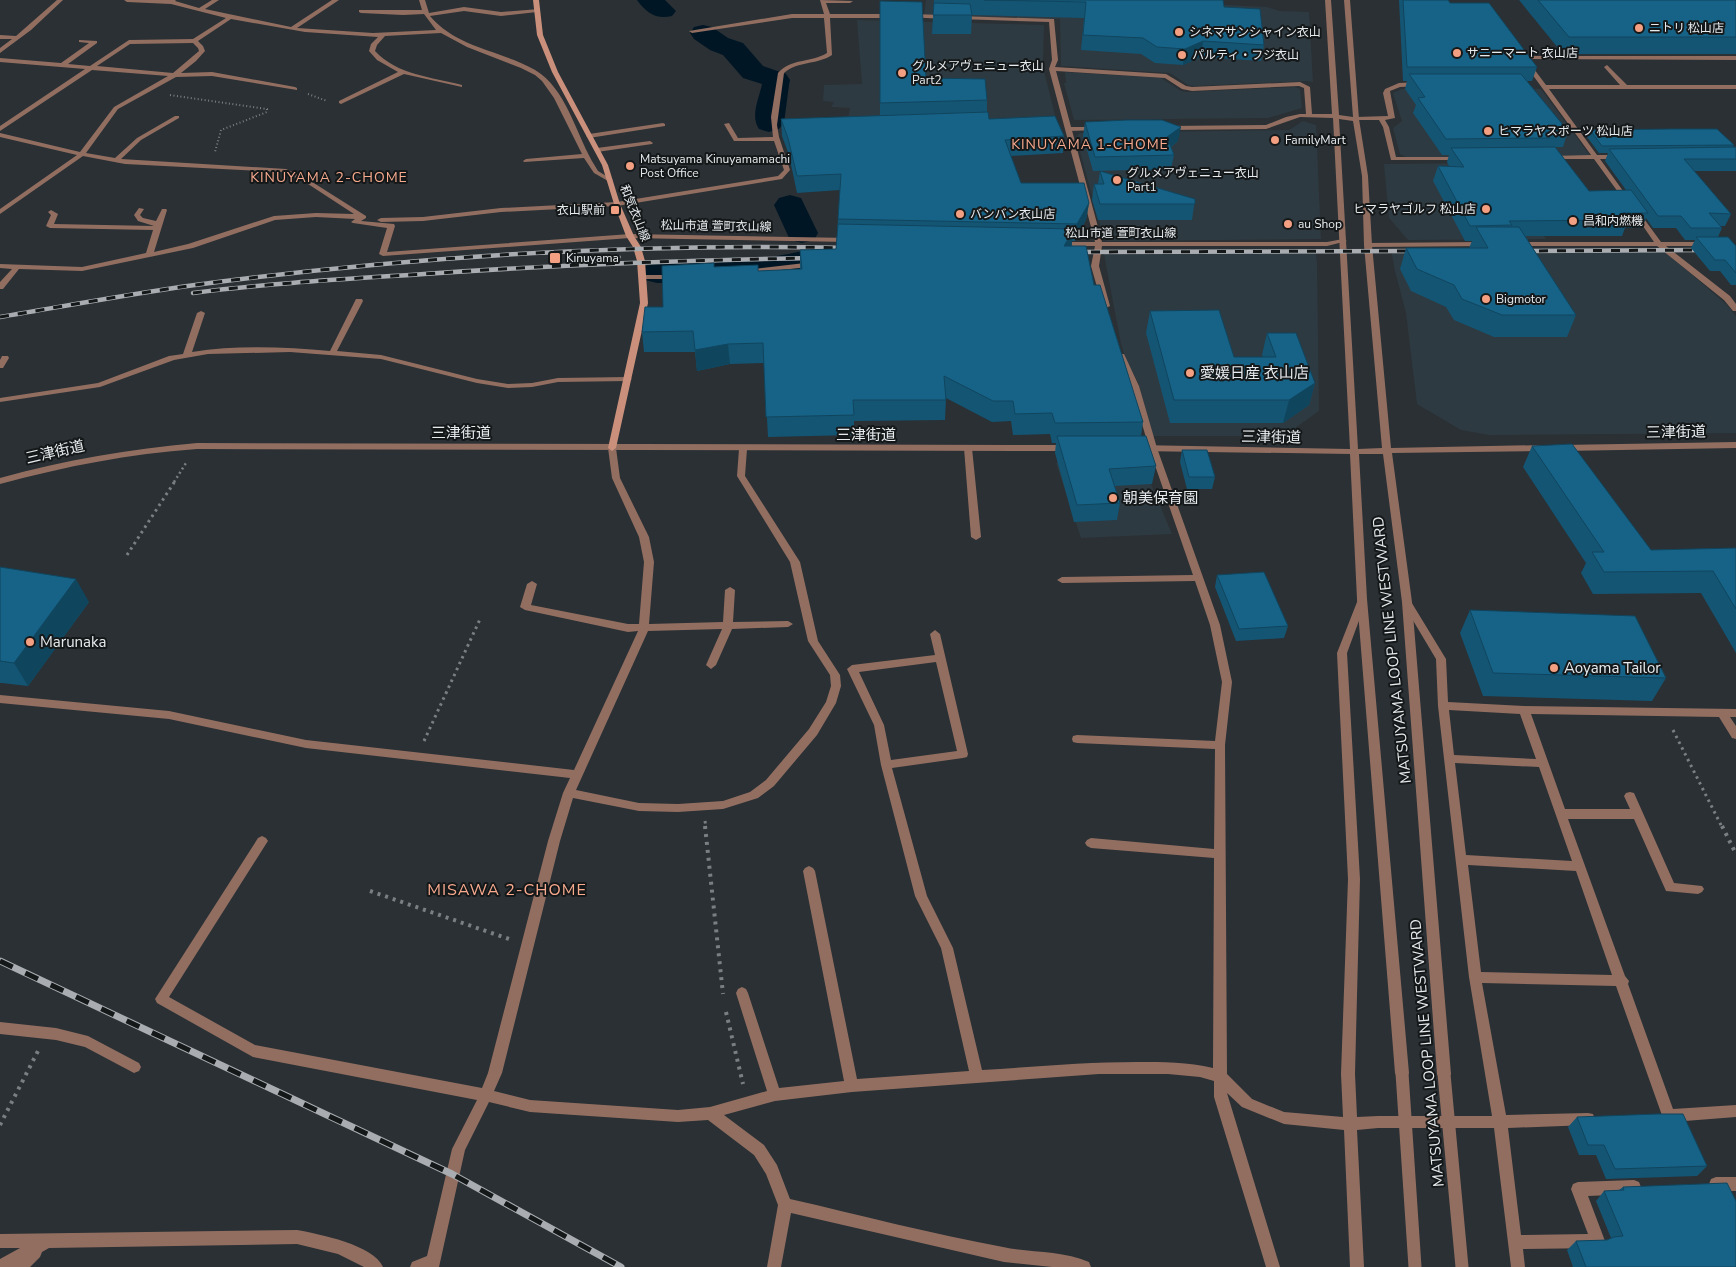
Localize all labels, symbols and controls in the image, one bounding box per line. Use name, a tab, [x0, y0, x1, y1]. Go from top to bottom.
place label: ニトリ 松山店	[1649, 20, 1724, 36]
marker: ニトリ 松山店	[1633, 22, 1645, 34]
place label: シネマサンシャイン衣山	[1189, 24, 1321, 40]
marker: シネマサンシャイン衣山	[1173, 26, 1185, 38]
place label: サニーマート 衣山店	[1467, 45, 1578, 61]
place label: パルティ・フジ衣山	[1192, 47, 1299, 63]
marker: サニーマート 衣山店	[1451, 47, 1463, 59]
marker: パルティ・フジ衣山	[1176, 49, 1188, 61]
place label: グルメアヴェニュー衣山 Part2	[912, 58, 1044, 88]
marker: グルメアヴェニュー衣山 Part2	[896, 67, 908, 79]
place label: ヒマラヤスポーツ 松山店	[1498, 123, 1633, 139]
marker: ヒマラヤスポーツ 松山店	[1482, 125, 1494, 137]
place label: FamilyMart	[1285, 132, 1347, 148]
marker: FamilyMart	[1269, 134, 1281, 146]
district label: KINUYAMA 1-CHOME	[1011, 135, 1169, 154]
place label: Matsuyama Kinuyamamachi Post Office	[640, 151, 790, 181]
marker: Matsuyama Kinuyamamachi Post Office	[624, 160, 636, 172]
place label: グルメアヴェニュー衣山 Part1	[1127, 165, 1259, 195]
district label: KINUYAMA 2-CHOME	[250, 168, 408, 187]
marker: グルメアヴェニュー衣山 Part1	[1111, 174, 1123, 186]
street label: 和気衣山線	[616, 182, 654, 244]
place label: ヒマラヤゴルフ 松山店	[1353, 201, 1476, 217]
place label: 衣山駅前	[557, 202, 605, 218]
marker: ヒマラヤゴルフ 松山店	[1480, 203, 1492, 215]
marker: 衣山駅前	[609, 204, 621, 216]
place label: バンバン衣山店	[970, 206, 1055, 222]
marker: バンバン衣山店	[954, 208, 966, 220]
place label: 昌和内燃機	[1583, 213, 1643, 229]
marker: 昌和内燃機	[1567, 215, 1579, 227]
place label: au Shop	[1298, 216, 1342, 232]
street label: 松山市道 萱町衣山線	[660, 217, 772, 235]
marker: au Shop	[1282, 218, 1294, 230]
street label: 松山市道 萱町衣山線	[1065, 225, 1177, 241]
place label: Kinuyama	[566, 250, 619, 266]
marker: Kinuyama	[548, 251, 562, 265]
place label: Bigmotor	[1496, 291, 1547, 307]
marker: Bigmotor	[1480, 293, 1492, 305]
place label: 愛媛日産 衣山店	[1200, 363, 1309, 383]
marker: 愛媛日産 衣山店	[1184, 367, 1196, 379]
street label: 三津街道	[1646, 421, 1706, 443]
street label: 三津街道	[431, 423, 491, 443]
street label: 三津街道	[836, 425, 896, 445]
street label: 三津街道	[1241, 426, 1301, 448]
street label: 三津街道	[24, 436, 86, 468]
place label: 朝美保育園	[1123, 488, 1198, 508]
marker: 朝美保育園	[1107, 492, 1119, 504]
street label: MATSUYAMA LOOP LINE WESTWARD	[1368, 515, 1416, 785]
place label: Marunaka	[40, 632, 106, 652]
marker: Marunaka	[24, 636, 36, 648]
place label: Aoyama Tailor	[1564, 658, 1661, 678]
marker: Aoyama Tailor	[1548, 662, 1560, 674]
district label: MISAWA 2-CHOME	[427, 879, 587, 901]
street label: MATSUYAMA LOOP LINE WESTWARD	[1405, 918, 1449, 1188]

